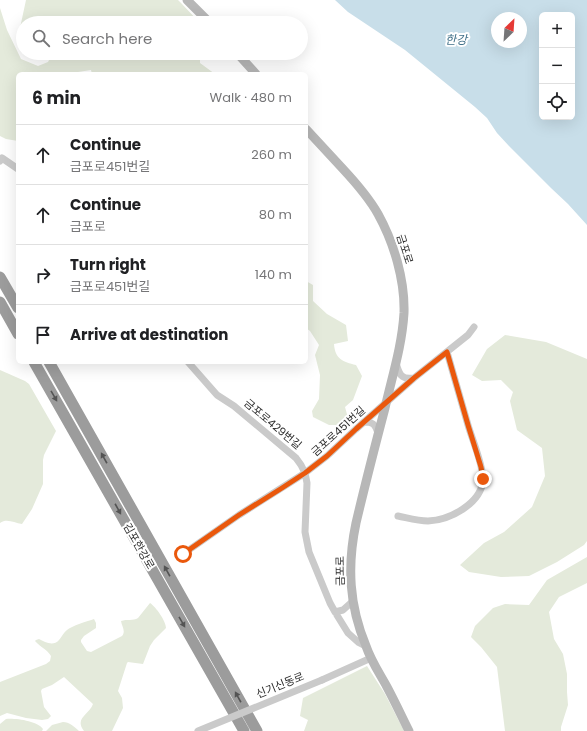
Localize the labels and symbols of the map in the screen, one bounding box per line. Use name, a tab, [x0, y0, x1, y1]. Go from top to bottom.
north arrow	[491, 12, 527, 48]
water label: 한강	[445, 31, 469, 48]
street label: 금포로	[393, 232, 417, 266]
one-way arrow	[50, 390, 57, 402]
street label: 금포로429번길	[241, 395, 305, 453]
street label: 금포로451번길	[307, 402, 369, 460]
one-way arrow	[100, 452, 107, 464]
route end	[474, 470, 492, 488]
one-way arrow	[114, 503, 121, 515]
street label: 김포한강로	[119, 520, 159, 572]
route start	[174, 545, 192, 563]
street label: 금포로	[332, 556, 348, 586]
one-way arrow	[164, 566, 171, 577]
one-way arrow	[179, 616, 186, 628]
street label: 신기신동로	[254, 668, 306, 702]
one-way arrow	[235, 691, 241, 703]

